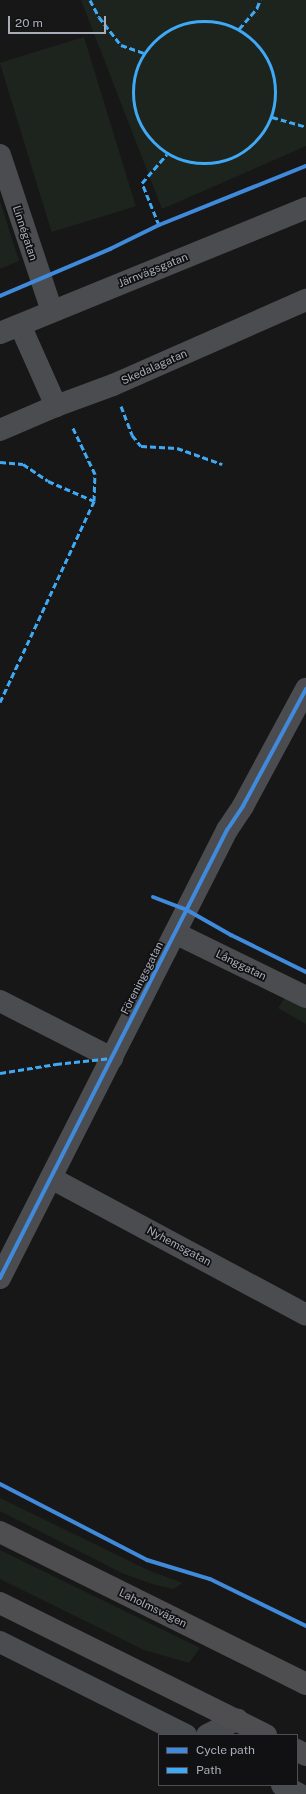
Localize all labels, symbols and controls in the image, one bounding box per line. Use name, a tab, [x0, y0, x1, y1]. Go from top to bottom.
scale bar	[10, 8, 108, 34]
text: 20 m	[15, 16, 43, 30]
street label: Linnégatan	[10, 204, 40, 262]
street label: Järnvägsgatan	[116, 250, 190, 290]
street label: Skedalagatan	[119, 347, 189, 387]
street label: Föreningsgatan	[118, 939, 166, 1017]
street label: Långgatan	[214, 947, 268, 983]
street label: Nyhemsgatan	[145, 1224, 213, 1268]
street label: Laholmsvägen	[117, 1586, 189, 1630]
legend	[158, 1734, 298, 1786]
text: Cycle path	[196, 1743, 255, 1757]
text: Path	[196, 1763, 222, 1777]

